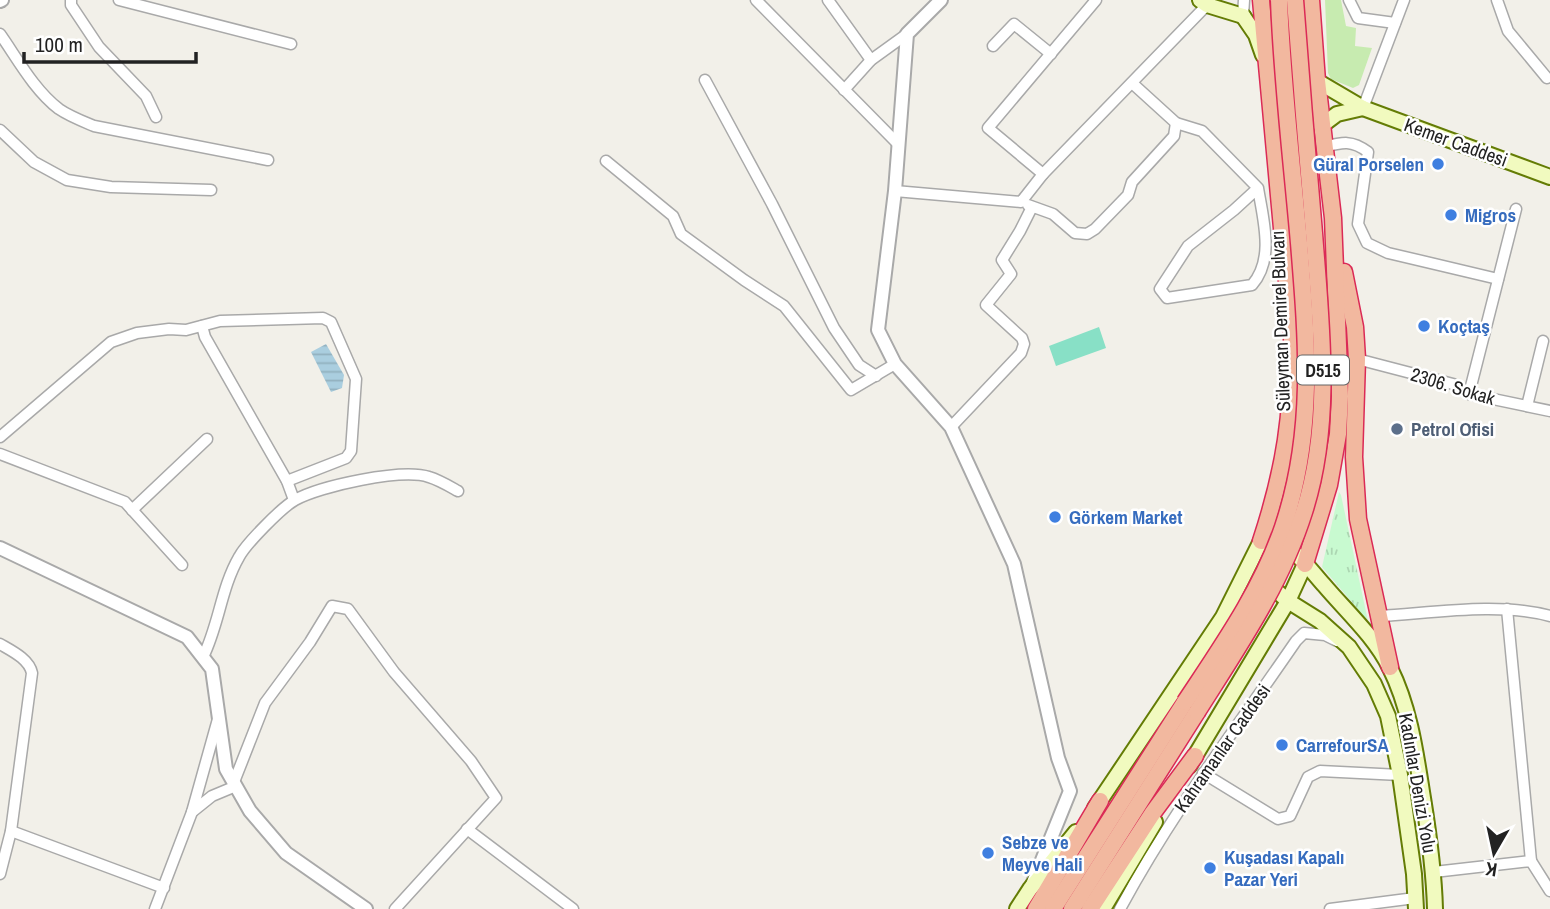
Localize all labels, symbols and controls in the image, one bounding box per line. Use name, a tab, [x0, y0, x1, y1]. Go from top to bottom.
scale bar	[24, 21, 196, 65]
text: 100 m	[35, 30, 83, 59]
street label: Kemer Caddesi	[1401, 111, 1511, 173]
place label: Güral Porselen	[1313, 151, 1424, 177]
marker: Güral Porselen	[1430, 156, 1446, 172]
place label: Migros	[1465, 202, 1516, 228]
marker: Migros	[1443, 207, 1459, 223]
street label: Süleyman Demirel Bulvarı	[1264, 230, 1296, 412]
place label: Koçtaş	[1438, 313, 1490, 339]
marker: Koçtaş	[1416, 318, 1432, 334]
road number: D515	[1297, 356, 1349, 384]
street label: 2306. Sokak	[1408, 361, 1498, 411]
place label: Petrol Ofisi	[1411, 416, 1494, 442]
marker: Petrol Ofisi	[1389, 421, 1405, 437]
place label: Görkem Market	[1069, 504, 1182, 530]
marker: Görkem Market	[1047, 509, 1063, 525]
street label: Kahramanlar Caddesi	[1168, 678, 1276, 818]
street label: Kadınlar Denizi Yolu	[1393, 711, 1443, 855]
place label: CarrefourSA	[1296, 732, 1389, 758]
marker: CarrefourSA	[1274, 737, 1290, 753]
north arrow	[1459, 818, 1529, 888]
place label: Sebze ve Meyve Hali	[1002, 829, 1083, 877]
place label: Kuşadası Kapalı Pazar Yeri	[1224, 844, 1344, 892]
marker: Sebze ve Meyve Hali	[980, 845, 996, 861]
text: K	[1483, 856, 1499, 884]
marker: Kuşadası Kapalı Pazar Yeri	[1202, 860, 1218, 876]

